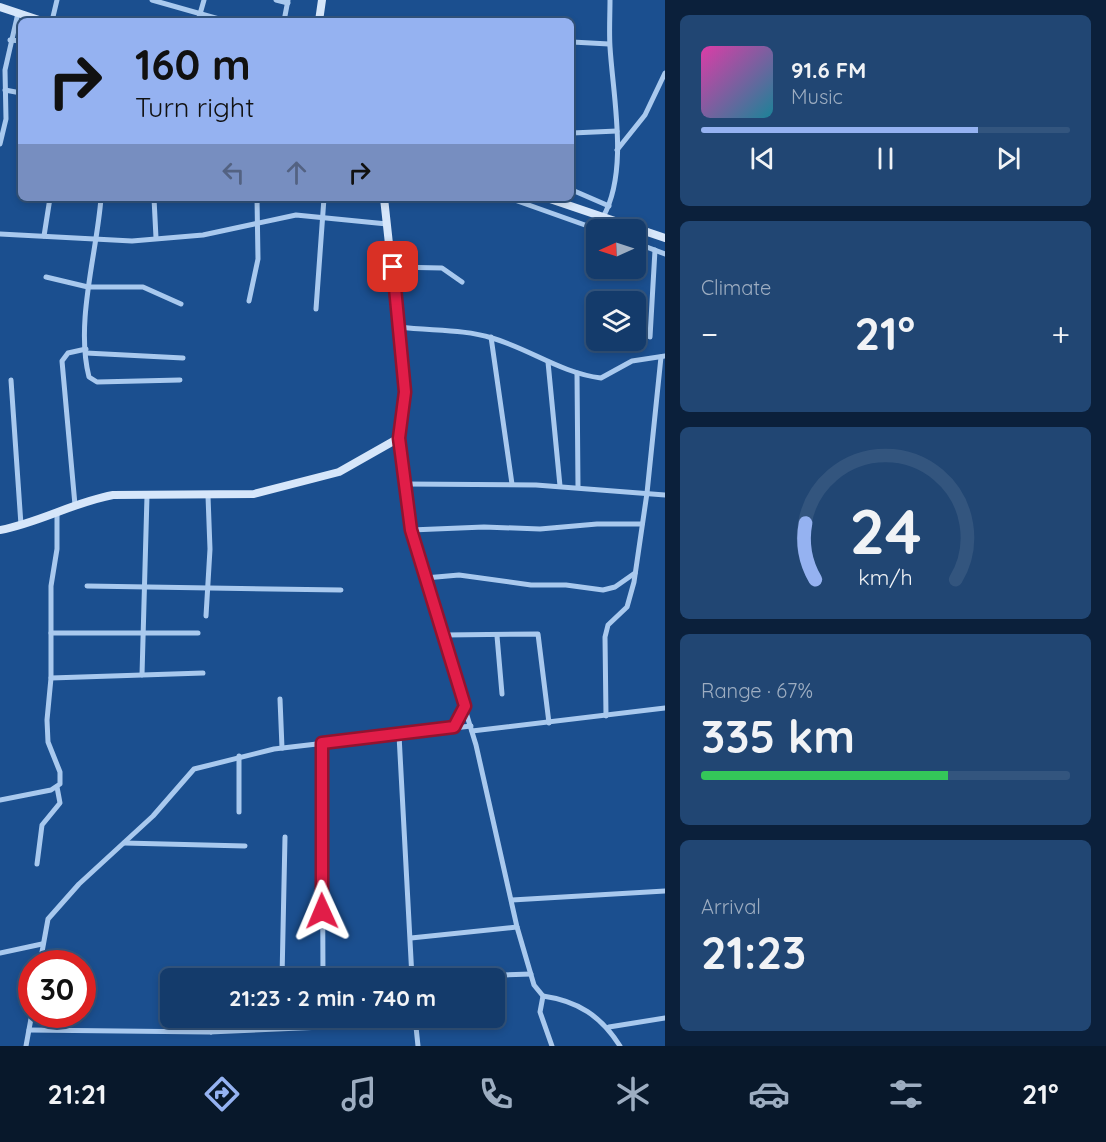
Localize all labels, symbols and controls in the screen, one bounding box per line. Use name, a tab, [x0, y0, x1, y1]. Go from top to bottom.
text: 160 m	[135, 38, 251, 91]
icon: right	[36, 42, 114, 120]
text: 91.6 FM	[791, 56, 866, 84]
text: Music	[791, 84, 843, 109]
text: Turn right	[135, 90, 254, 124]
icon: previous	[746, 142, 779, 175]
icon: pause	[869, 142, 902, 175]
icon: next	[992, 142, 1025, 175]
icon: left	[217, 156, 250, 189]
icon: ahead	[280, 156, 313, 189]
icon: right	[343, 156, 376, 189]
north arrow	[586, 219, 646, 279]
map controls	[586, 219, 646, 351]
pin	[367, 241, 418, 292]
icon: arrive	[376, 250, 409, 283]
text: Climate	[701, 275, 771, 300]
button: layers	[586, 291, 646, 351]
text: 21°	[854, 305, 915, 361]
text: −	[701, 313, 718, 354]
text: +	[1051, 313, 1070, 354]
text: 24	[849, 492, 922, 570]
text: km/h	[858, 564, 913, 590]
text: Range · 67%	[701, 678, 813, 703]
text: 335 km	[701, 708, 855, 764]
position arrow	[290, 879, 354, 943]
text: Arrival	[701, 894, 761, 919]
text: 21:23	[701, 924, 806, 980]
speed limit sign: 30	[18, 950, 96, 1028]
text: 21:23 · 2 min · 740 m	[229, 984, 436, 1012]
icon: directions	[201, 1073, 243, 1115]
icon: music	[338, 1073, 380, 1115]
icon: phone	[475, 1073, 517, 1115]
icon: climate	[612, 1073, 654, 1115]
icon: car	[748, 1073, 790, 1115]
icon: filters	[885, 1073, 927, 1115]
text: 21:21	[47, 1077, 107, 1111]
text: 21°	[1022, 1077, 1059, 1111]

